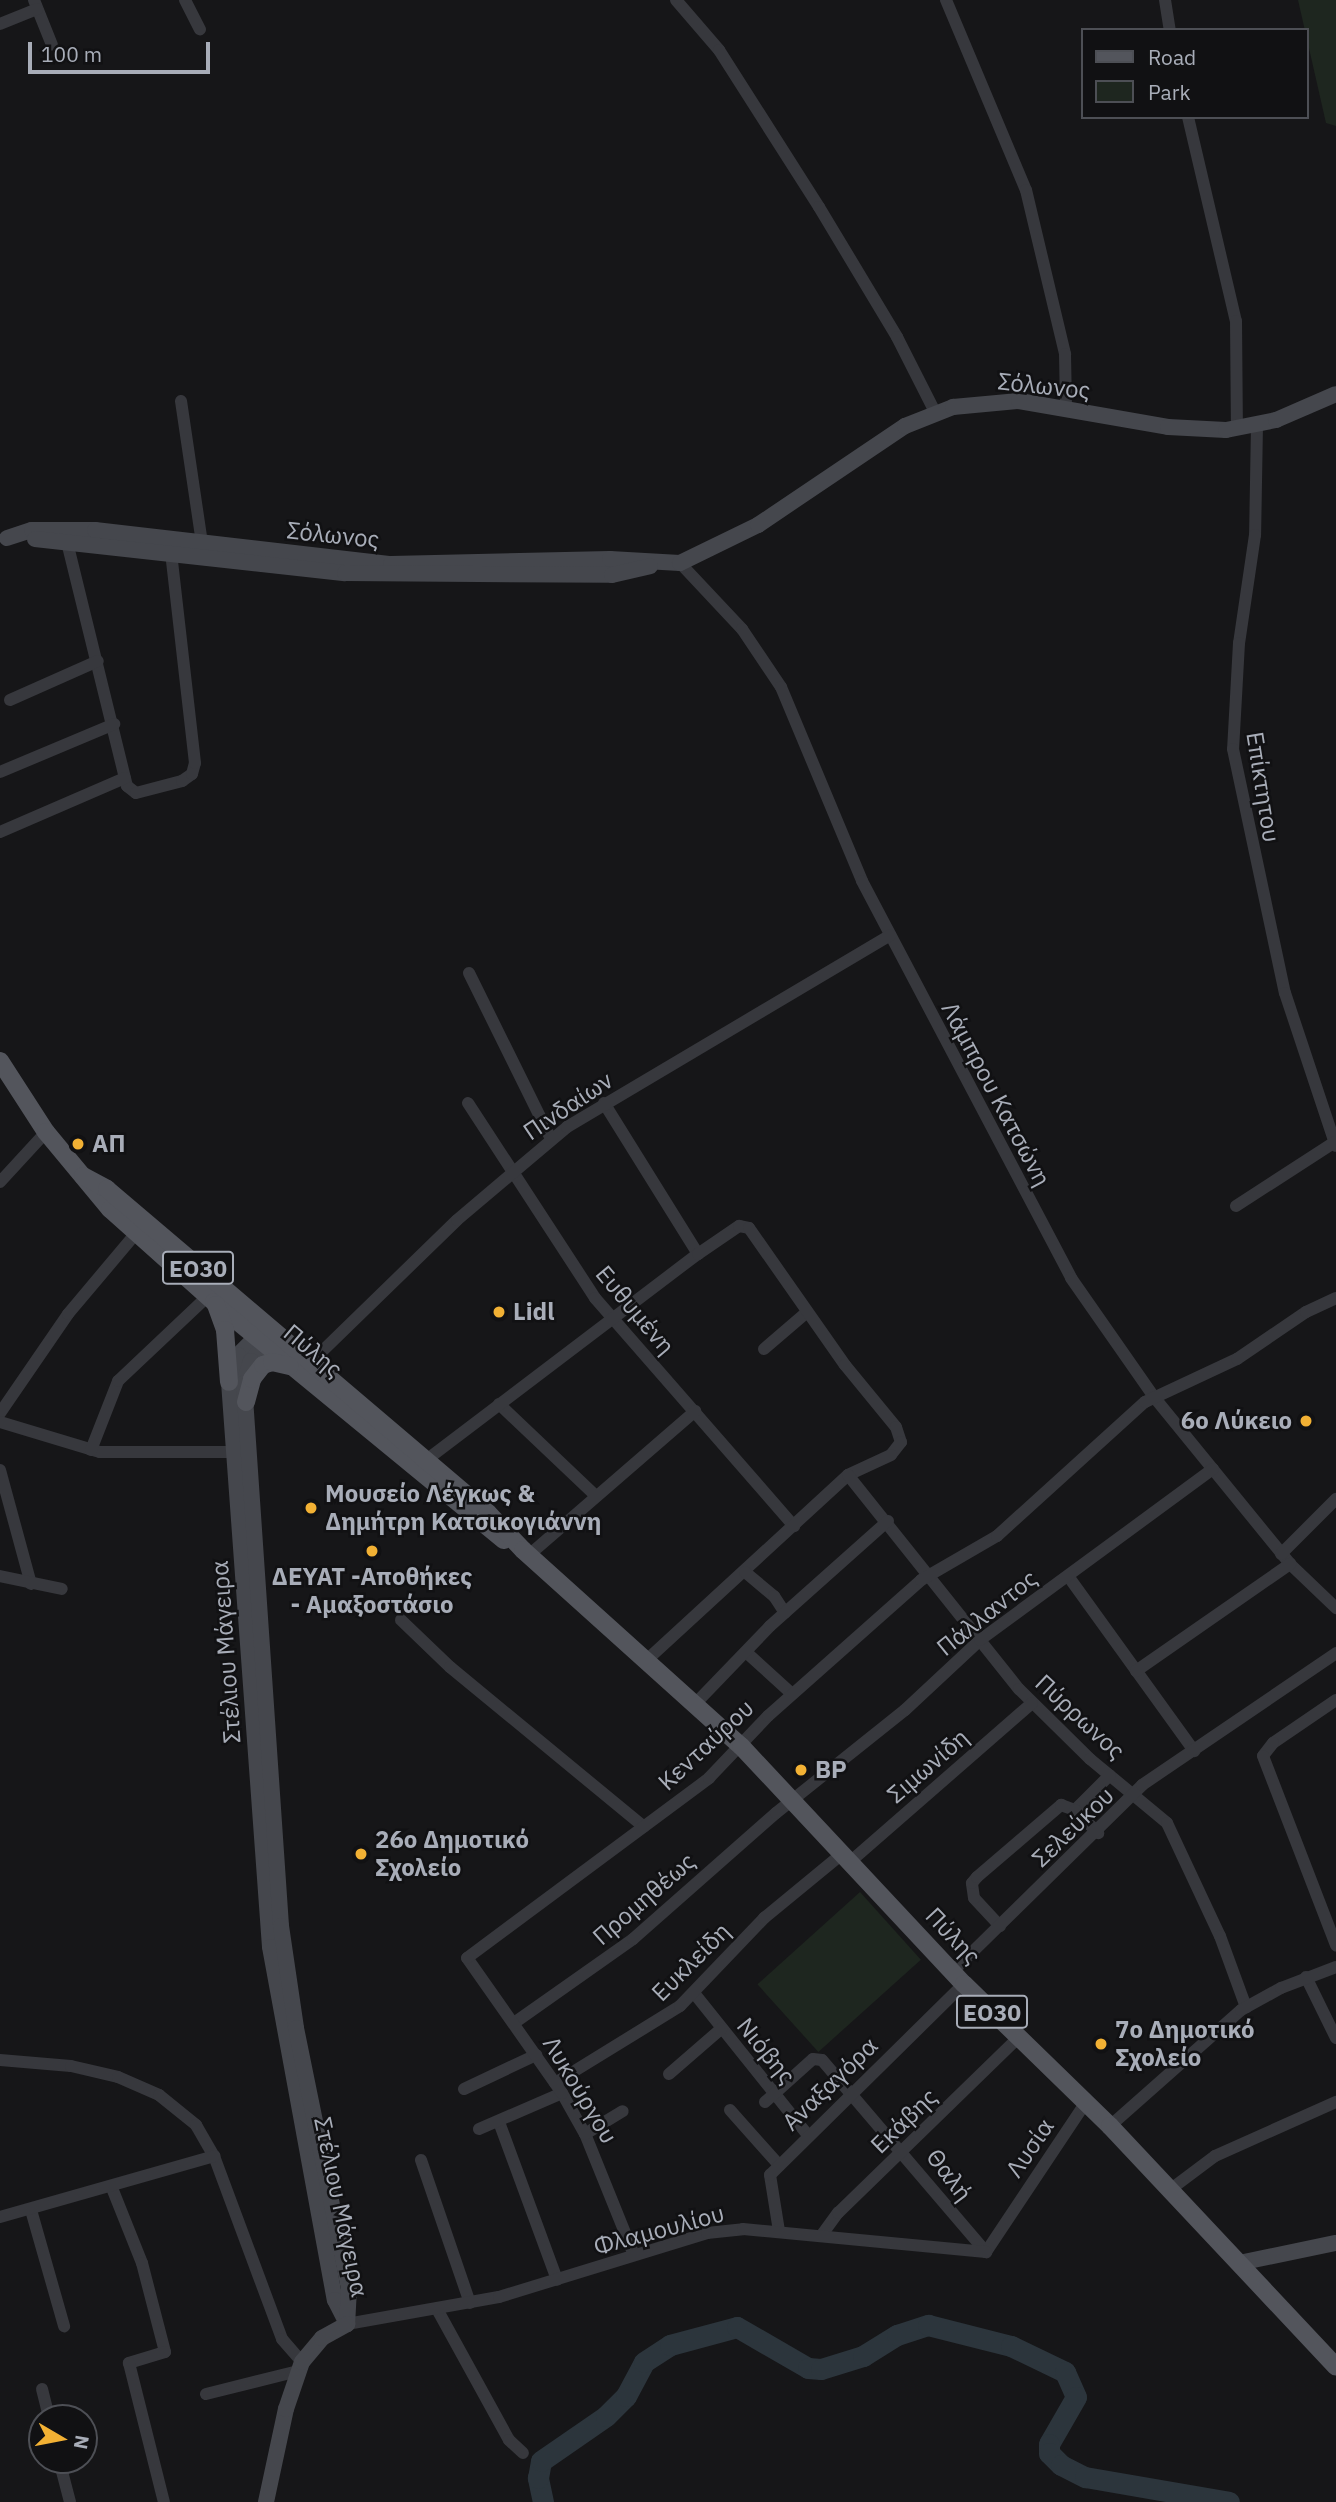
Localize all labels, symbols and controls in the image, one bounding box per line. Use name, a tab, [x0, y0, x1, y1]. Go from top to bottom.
scale bar	[32, 28, 214, 72]
legend	[1080, 28, 1308, 119]
text: 100 m	[41, 40, 102, 68]
text: Road	[1148, 43, 1196, 71]
text: Park	[1148, 78, 1191, 106]
street label: Σόλωνος	[996, 367, 1092, 405]
street label: Σόλωνος	[285, 516, 381, 554]
street label: Επίκτητου	[1240, 730, 1286, 844]
street label: Λάμπρου Κατσώνη	[935, 997, 1057, 1191]
street label: Πινδαίων	[518, 1066, 618, 1146]
place label: ΑΠ	[92, 1130, 125, 1158]
marker: ΑΠ	[70, 1136, 86, 1152]
road number: ΕΟ30	[161, 1248, 235, 1288]
street label: Ευθυμένη	[589, 1260, 681, 1360]
place label: Lidl	[513, 1298, 554, 1326]
marker: Lidl	[491, 1304, 507, 1320]
street label: Πύλης	[278, 1318, 348, 1384]
place label: 6ο Λύκειο	[1181, 1407, 1292, 1435]
marker: 6ο Λύκειο	[1298, 1413, 1314, 1429]
place label: Μουσείο Λέγκως & Δημήτρη Κατσικογιάννη	[325, 1480, 601, 1536]
marker: Μουσείο Λέγκως & Δημήτρη Κατσικογιάννη	[303, 1500, 319, 1516]
marker: ΔΕΥΑΤ -Αποθήκες - Αμαξοστάσιο	[364, 1543, 380, 1559]
street label: Στέλιου Μάγειρα	[205, 1560, 247, 1744]
place label: ΔΕΥΑΤ -Αποθήκες - Αμαξοστάσιο	[272, 1563, 472, 1619]
street label: Πάλλαντος	[931, 1564, 1043, 1662]
street label: Πύρρωνος	[1029, 1668, 1131, 1766]
street label: Κενταύρου	[652, 1693, 760, 1797]
street label: Σιμωνίδη	[882, 1723, 974, 1809]
place label: BP	[815, 1756, 847, 1784]
marker: BP	[793, 1762, 809, 1778]
street label: Σελεύκου	[1026, 1781, 1120, 1873]
place label: 26ο Δημοτικό Σχολείο	[375, 1826, 529, 1882]
marker: 26ο Δημοτικό Σχολείο	[353, 1846, 369, 1862]
street label: Προμηθέως	[587, 1847, 701, 1951]
street label: Πύλης	[919, 1901, 987, 1971]
street label: Ευκλείδη	[646, 1917, 736, 2007]
road number: ΕΟ30	[955, 1993, 1029, 2032]
street label: Νιόβης	[731, 2012, 801, 2090]
place label: 7ο Δημοτικό Σχολείο	[1115, 2016, 1255, 2072]
street label: Λυκούργου	[537, 2031, 623, 2149]
street label: Αναξαγόρα	[776, 2031, 884, 2137]
marker: 7ο Δημοτικό Σχολείο	[1093, 2036, 1109, 2052]
street label: Εκάβης	[865, 2082, 943, 2160]
street label: Λυσία	[1000, 2113, 1060, 2183]
street label: Στέλιου Μάγειρα	[308, 2114, 374, 2300]
street label: Θαλή	[920, 2143, 978, 2207]
street label: Φλαμουλίου	[590, 2199, 728, 2261]
north arrow	[28, 2404, 98, 2474]
text: N	[69, 2433, 95, 2451]

